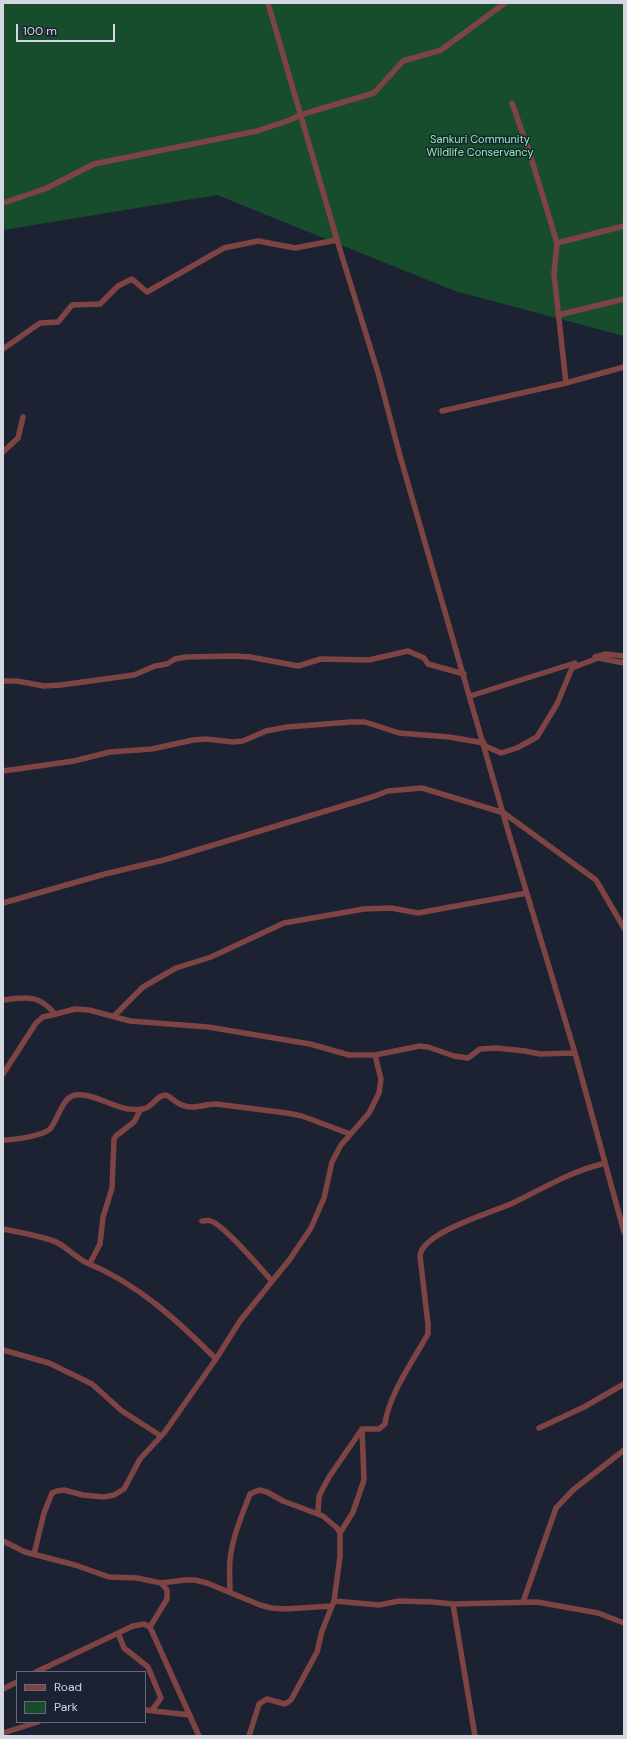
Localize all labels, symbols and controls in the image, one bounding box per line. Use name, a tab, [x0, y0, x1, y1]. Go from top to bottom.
scale bar	[18, 16, 117, 42]
text: 100 m	[23, 23, 57, 39]
park label: Sankuri Community Wildlife Conservancy	[426, 133, 534, 159]
legend	[16, 1671, 146, 1723]
text: Road	[54, 1679, 82, 1695]
text: Park	[54, 1699, 78, 1715]

